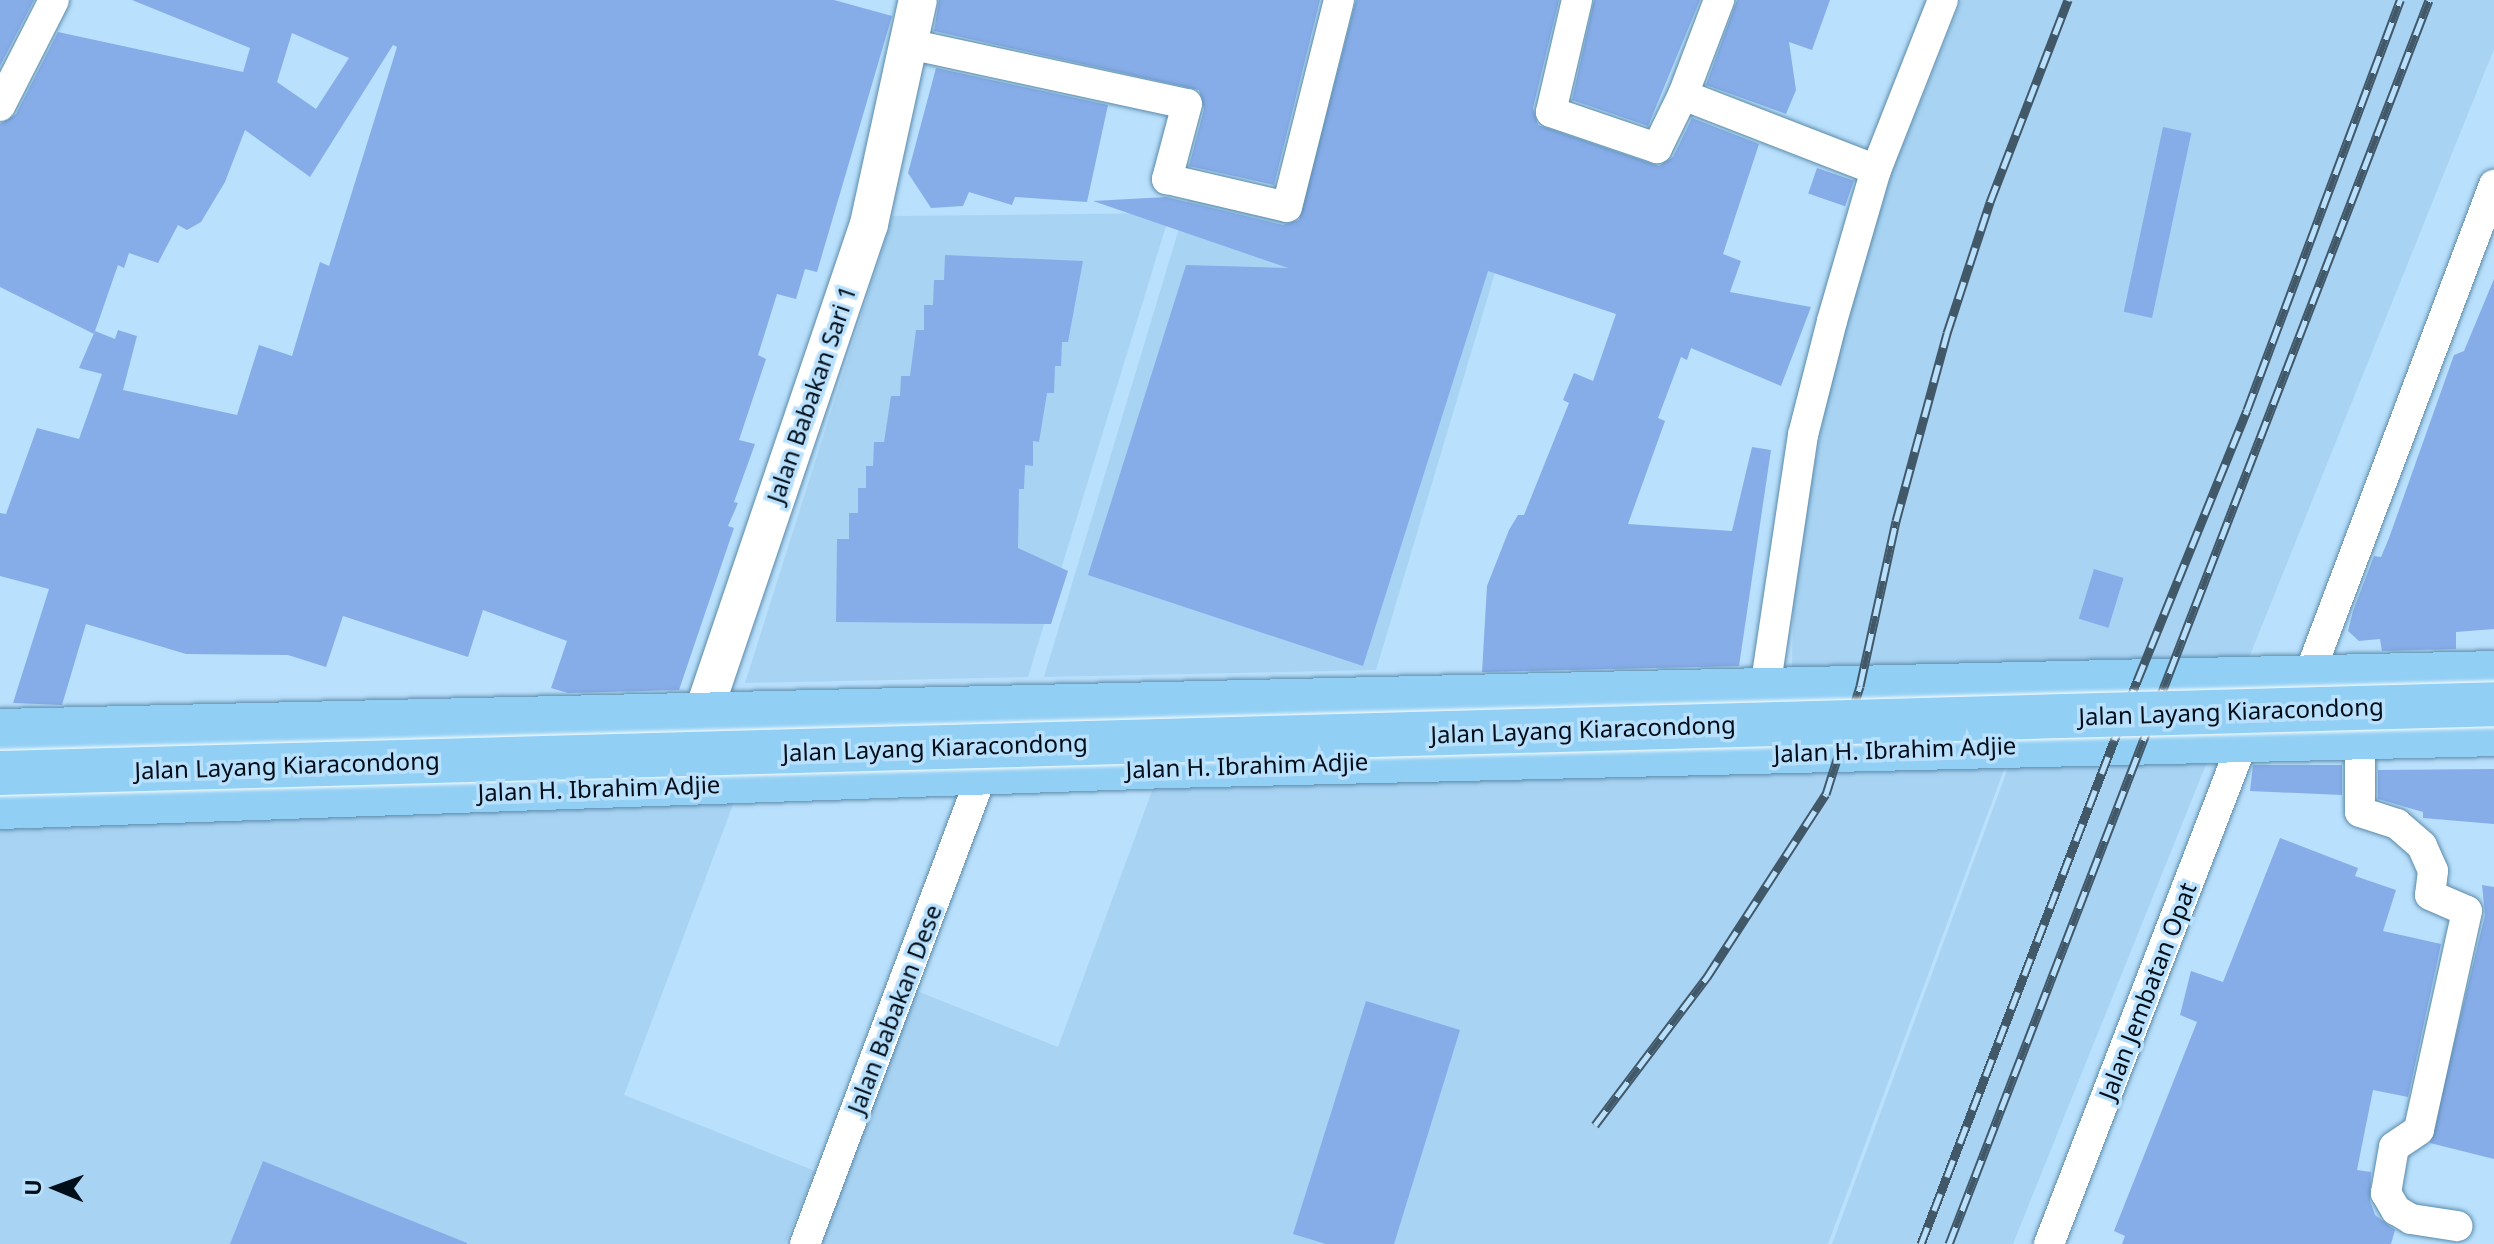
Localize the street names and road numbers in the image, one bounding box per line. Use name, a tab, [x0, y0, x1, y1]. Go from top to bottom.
street label: Jalan Babakan Sari 1	[760, 281, 862, 507]
street label: Jalan Layang Kiaracondong	[2078, 691, 2384, 731]
street label: Jalan Layang Kiaracondong	[1430, 709, 1736, 749]
street label: Jalan Layang Kiaracondong	[782, 727, 1088, 767]
street label: Jalan H. Ibrahim Adjie	[1773, 730, 2017, 768]
street label: Jalan Layang Kiaracondong	[134, 745, 440, 785]
street label: Jalan H. Ibrahim Adjie	[1125, 746, 1369, 784]
street label: Jalan H. Ibrahim Adjie	[477, 769, 721, 807]
street label: Jalan Jembatan Opat	[2092, 878, 2202, 1104]
street label: Jalan Babakan Dese	[841, 900, 947, 1118]

